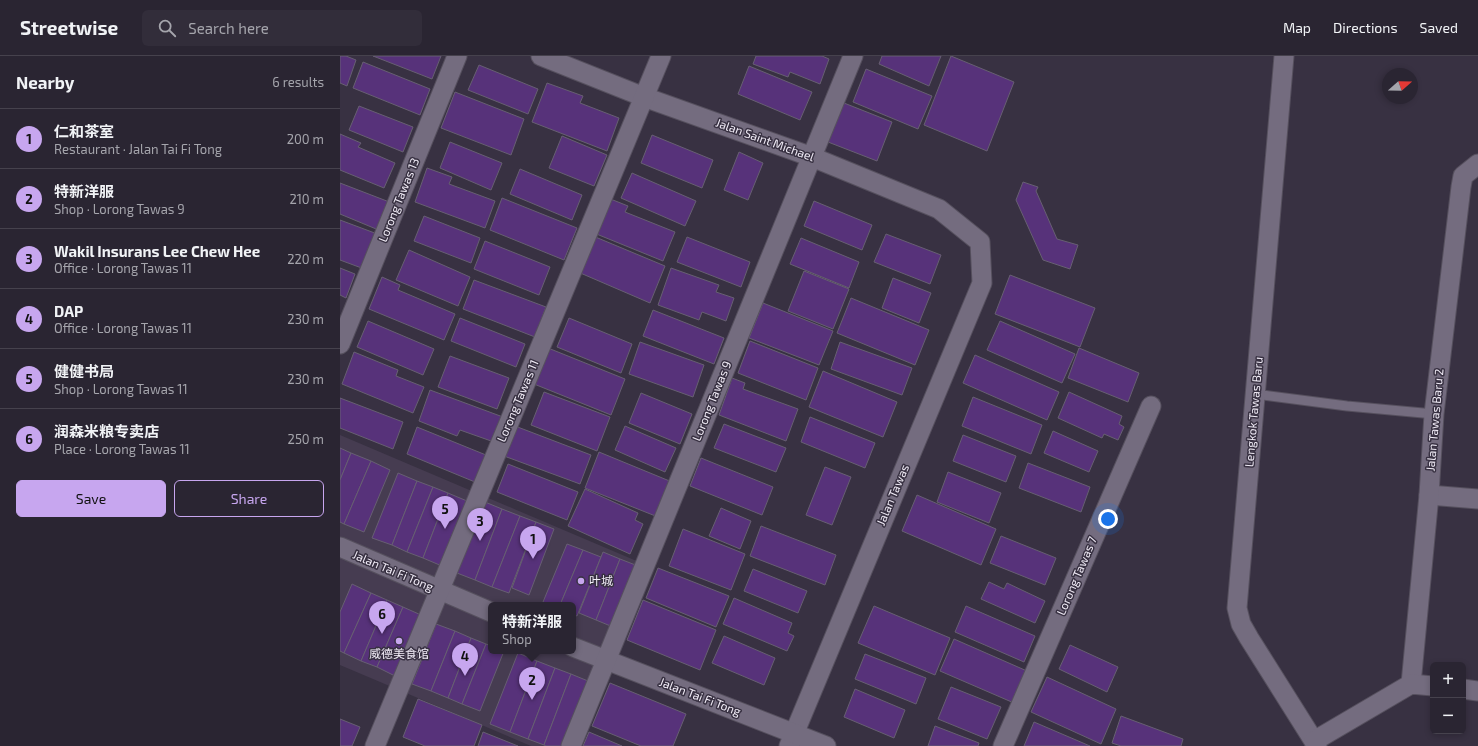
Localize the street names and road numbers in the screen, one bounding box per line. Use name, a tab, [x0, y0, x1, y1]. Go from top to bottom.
street label: Jalan Saint Michael	[714, 115, 817, 164]
street label: Lorong Tawas 13	[375, 155, 421, 244]
street label: Lengkok Tawas Baru	[1241, 356, 1265, 468]
street label: Lorong Tawas 11	[494, 358, 541, 444]
street label: Lorong Tawas 9	[689, 358, 734, 443]
street label: Jalan Tawas Baru 2	[1423, 368, 1445, 472]
street label: Jalan Tawas	[873, 462, 911, 527]
street label: Lorong Tawas 7	[1053, 534, 1099, 617]
street label: Jalan Tai Fi Tong	[351, 547, 436, 593]
street label: Jalan Tai Fi Tong	[658, 674, 743, 718]

